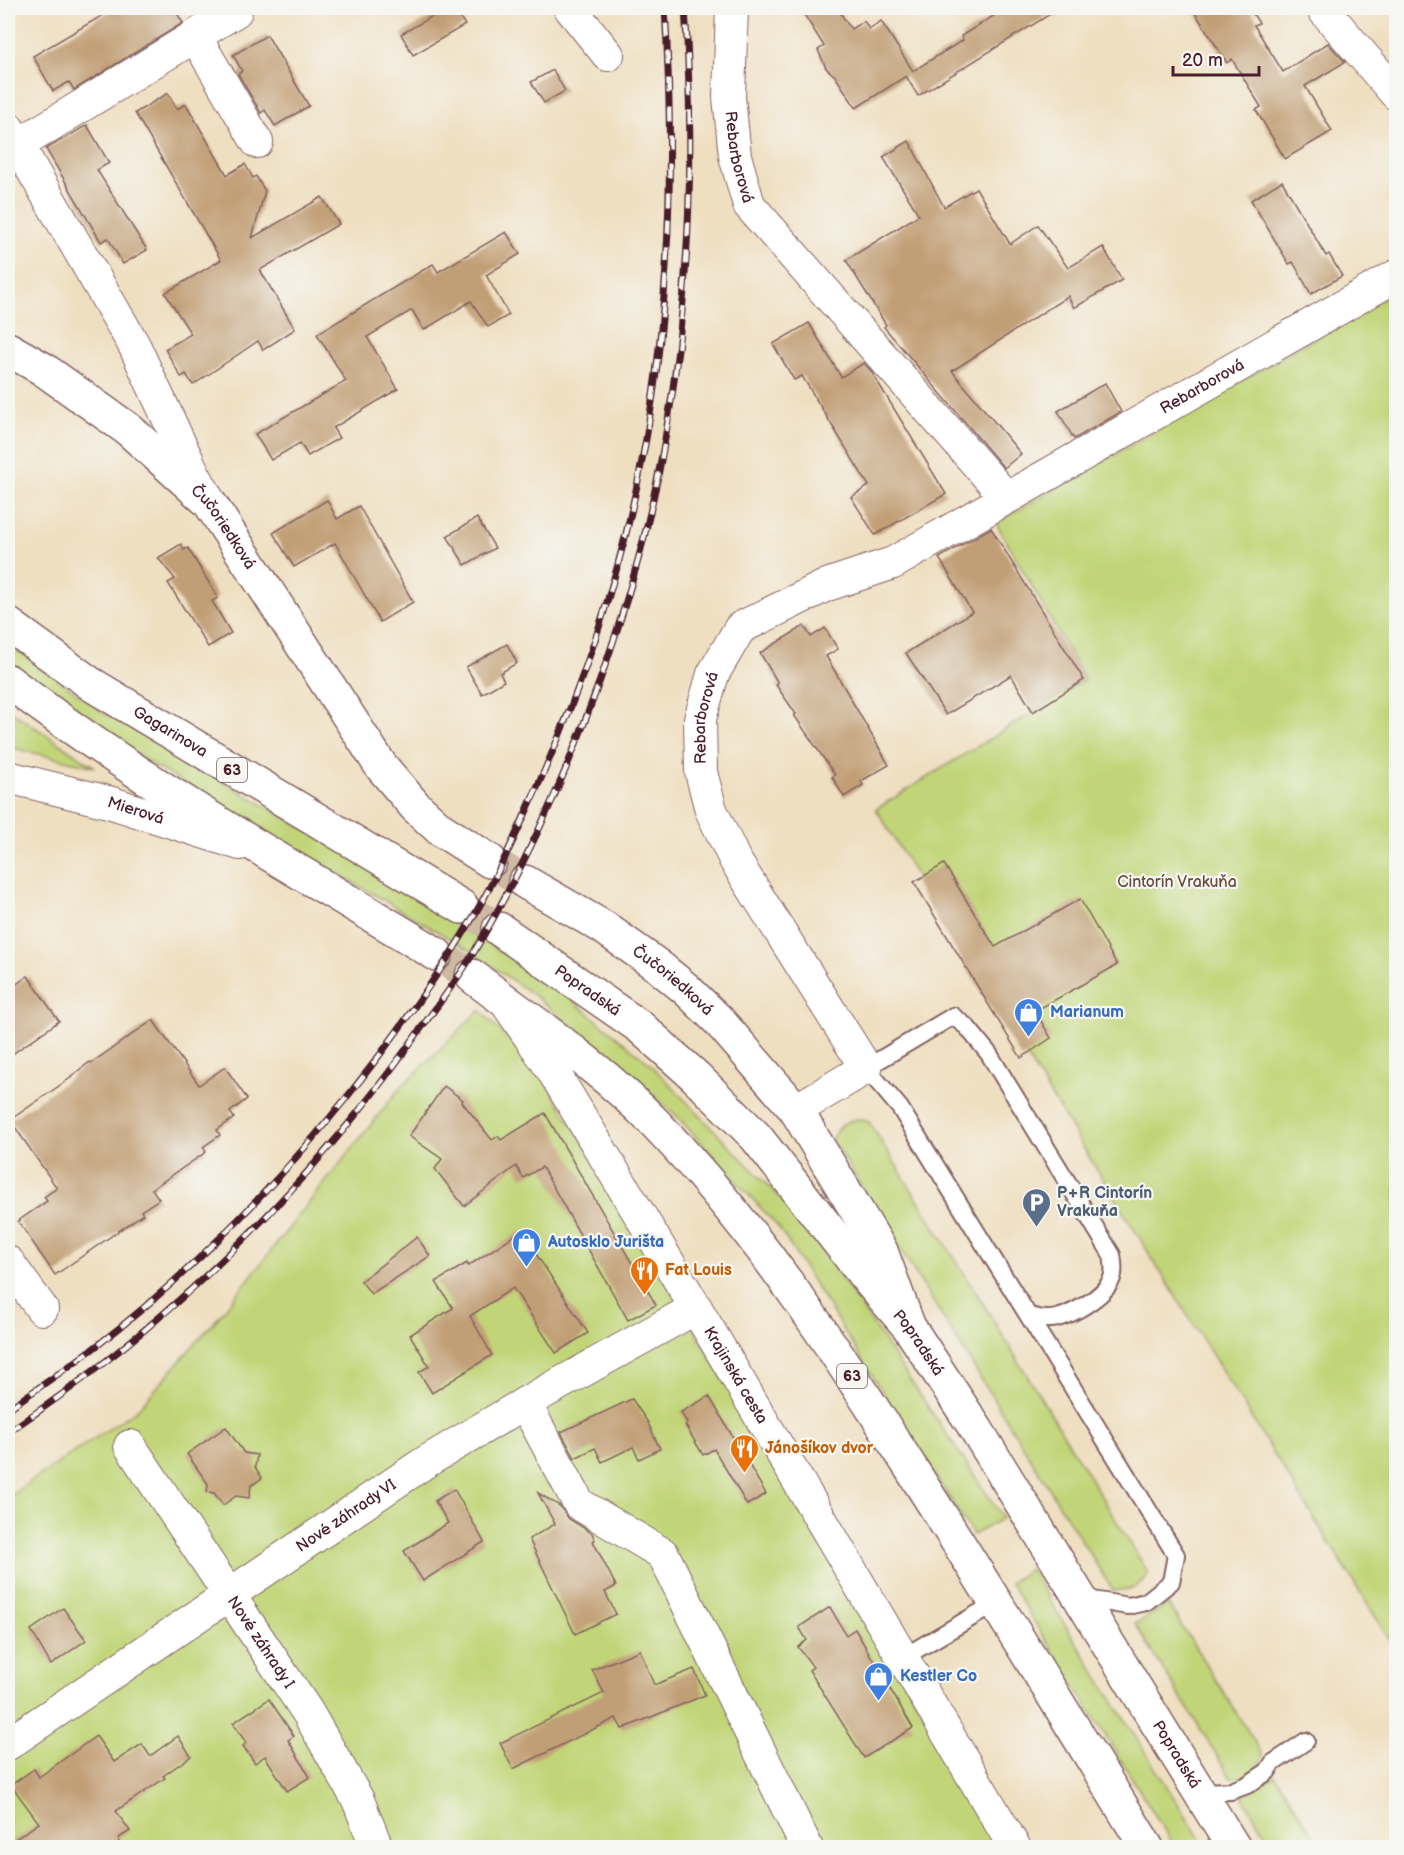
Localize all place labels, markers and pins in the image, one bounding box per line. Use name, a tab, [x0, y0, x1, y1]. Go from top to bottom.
shop icon: Marianum	[1013, 996, 1045, 1038]
place label: Marianum	[1050, 1003, 1124, 1022]
place label: P+R Cintorín Vrakuňa	[1057, 1184, 1152, 1221]
parking icon: P+R Cintorín Vrakuňa	[1020, 1186, 1052, 1228]
shop icon: Autosklo Jurišta	[511, 1226, 543, 1268]
place label: Autosklo Jurišta	[547, 1233, 664, 1252]
restaurant icon: Fat Louis	[628, 1254, 660, 1296]
place label: Fat Louis	[665, 1261, 732, 1280]
restaurant icon: Jánošíkov dvor	[728, 1432, 760, 1474]
place label: Jánošíkov dvor	[765, 1439, 874, 1458]
shop icon: Kestler Co	[863, 1660, 895, 1702]
place label: Kestler Co	[900, 1667, 977, 1686]

